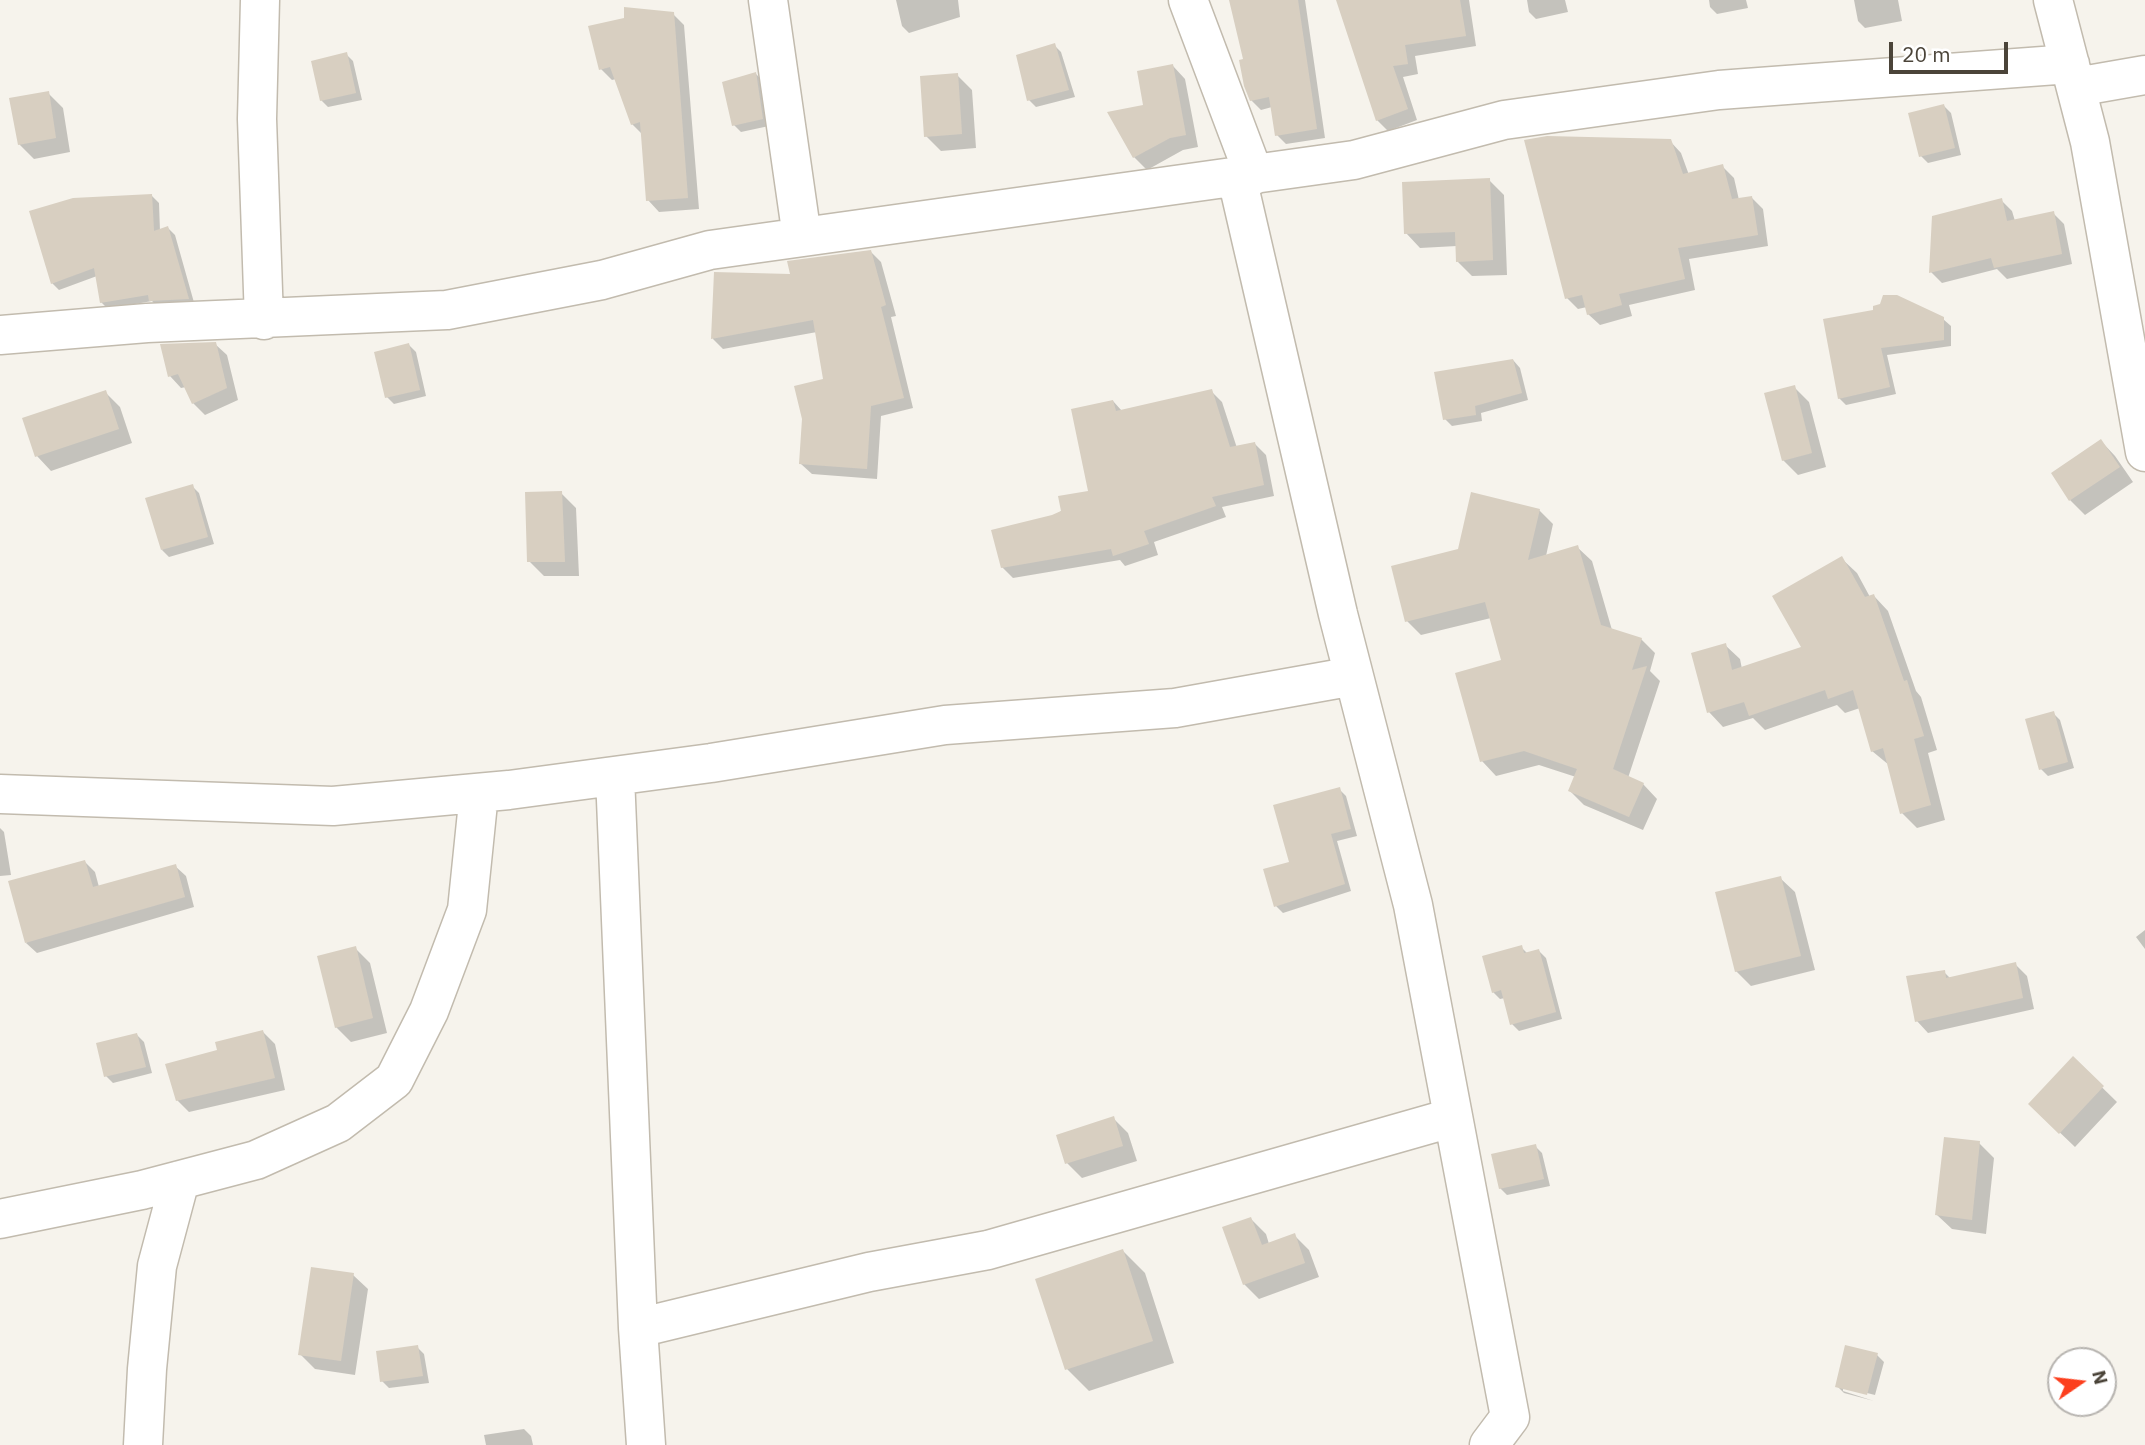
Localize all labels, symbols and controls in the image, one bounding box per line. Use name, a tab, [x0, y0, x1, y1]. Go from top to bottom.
scale bar	[1893, 28, 2012, 72]
text: 20 m	[1902, 40, 1951, 68]
north arrow	[2047, 1347, 2117, 1417]
text: N	[2087, 1368, 2114, 1387]

